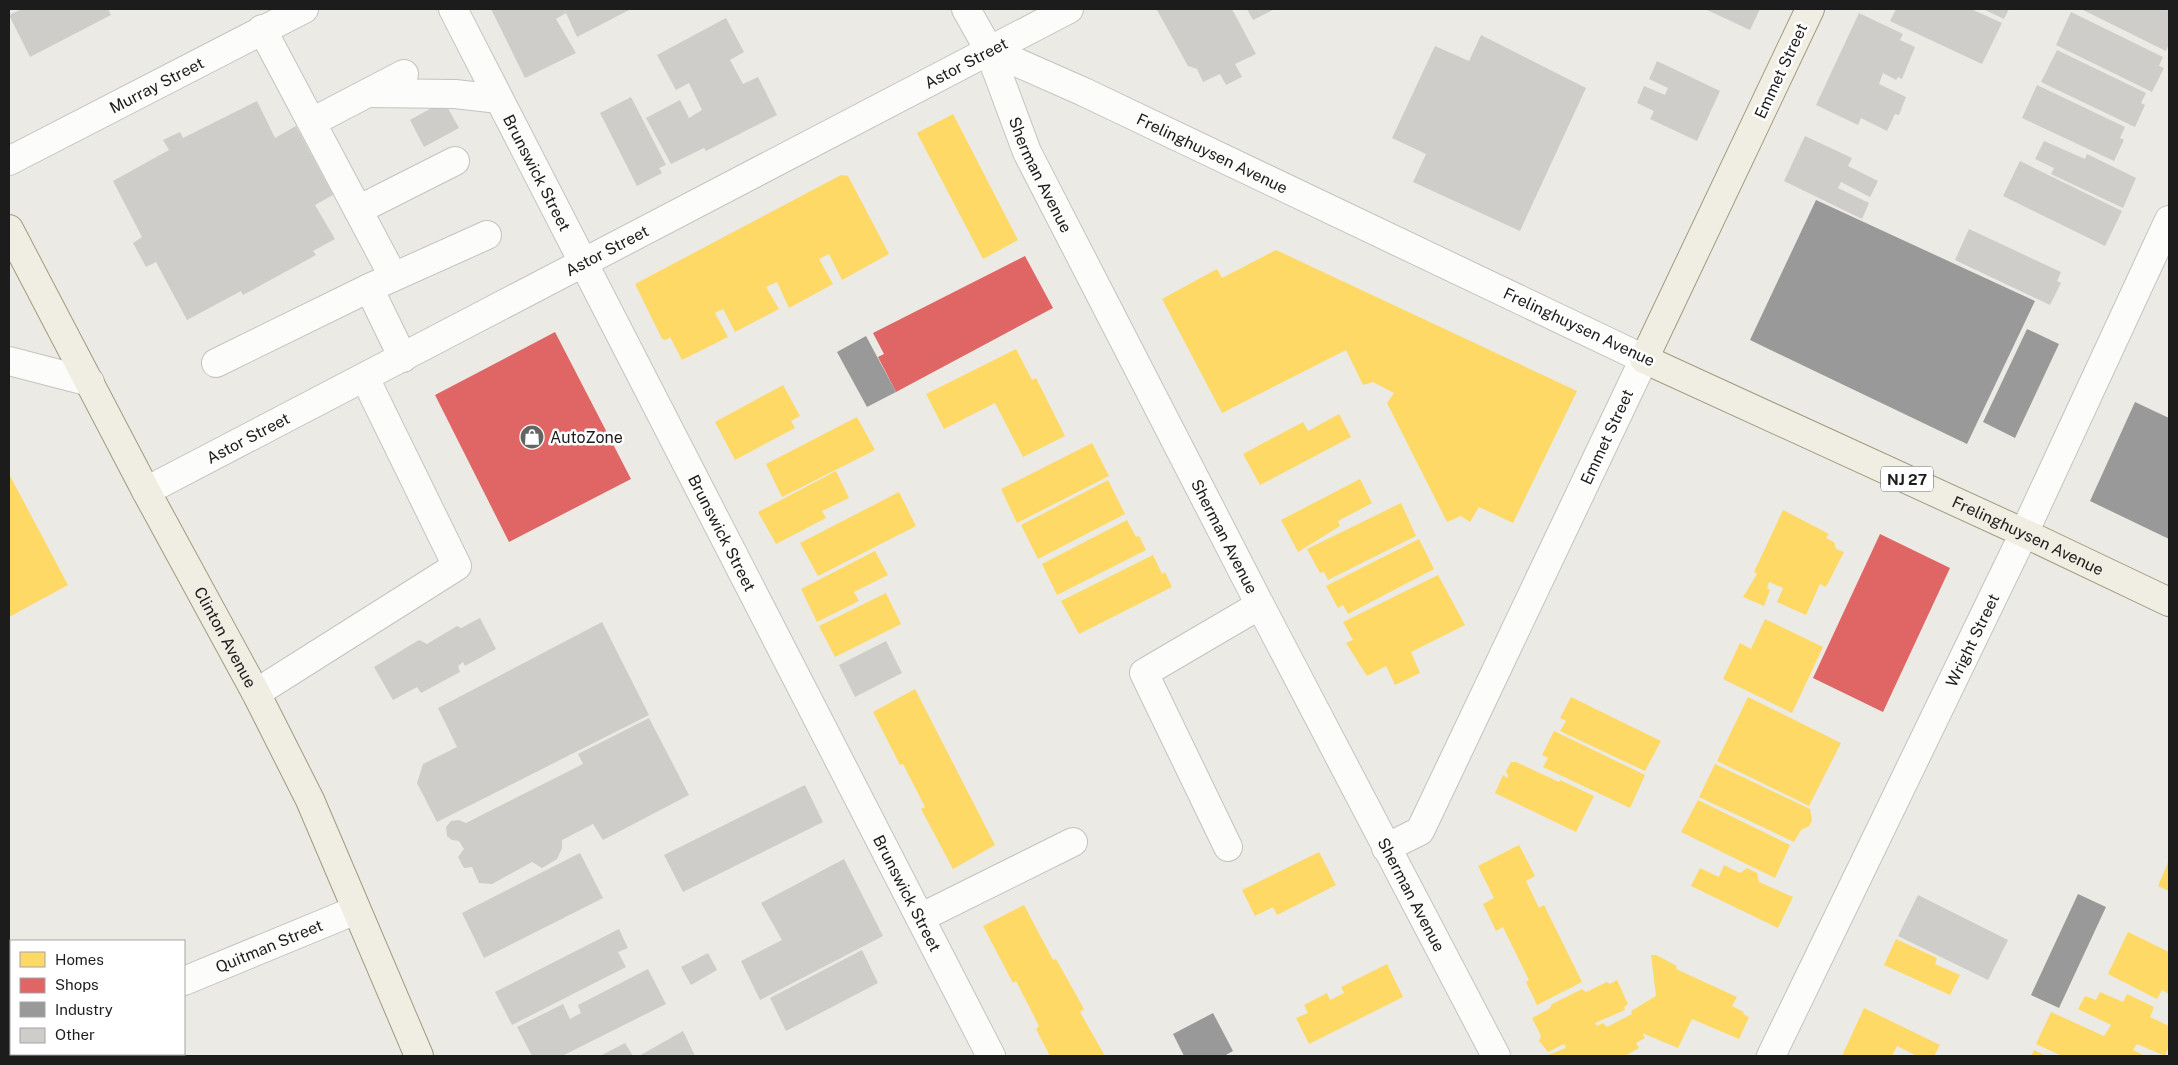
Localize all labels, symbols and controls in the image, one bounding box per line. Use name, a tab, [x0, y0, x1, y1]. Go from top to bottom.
street label: Emmet Street	[1751, 20, 1811, 122]
street label: Astor Street	[921, 33, 1011, 92]
street label: Murray Street	[106, 53, 207, 117]
street label: Frelinghuysen Avenue	[1134, 109, 1291, 197]
street label: Brunswick Street	[499, 111, 575, 234]
street label: Sherman Avenue	[1005, 114, 1076, 236]
street label: Astor Street	[562, 221, 652, 280]
street label: Frelinghuysen Avenue	[1500, 284, 1658, 370]
street label: Emmet Street	[1577, 386, 1637, 488]
street label: Astor Street	[203, 408, 293, 467]
shop icon: AutoZone	[519, 424, 545, 450]
place label: AutoZone	[550, 428, 623, 447]
road number: NJ 27	[1881, 466, 1933, 492]
street label: Brunswick Street	[684, 471, 760, 594]
street label: Sherman Avenue	[1187, 476, 1262, 597]
street label: Frelinghuysen Avenue	[1949, 492, 2107, 579]
street label: Clinton Avenue	[190, 583, 261, 691]
street label: Wright Street	[1942, 590, 2003, 690]
street label: Brunswick Street	[870, 832, 945, 955]
street label: Sherman Avenue	[1374, 834, 1449, 955]
street label: Quitman Street	[213, 915, 325, 976]
legend	[10, 940, 185, 1055]
text: Homes	[55, 951, 104, 968]
text: Shops	[55, 976, 99, 993]
text: Industry	[55, 1001, 113, 1018]
text: Other	[55, 1026, 95, 1043]

